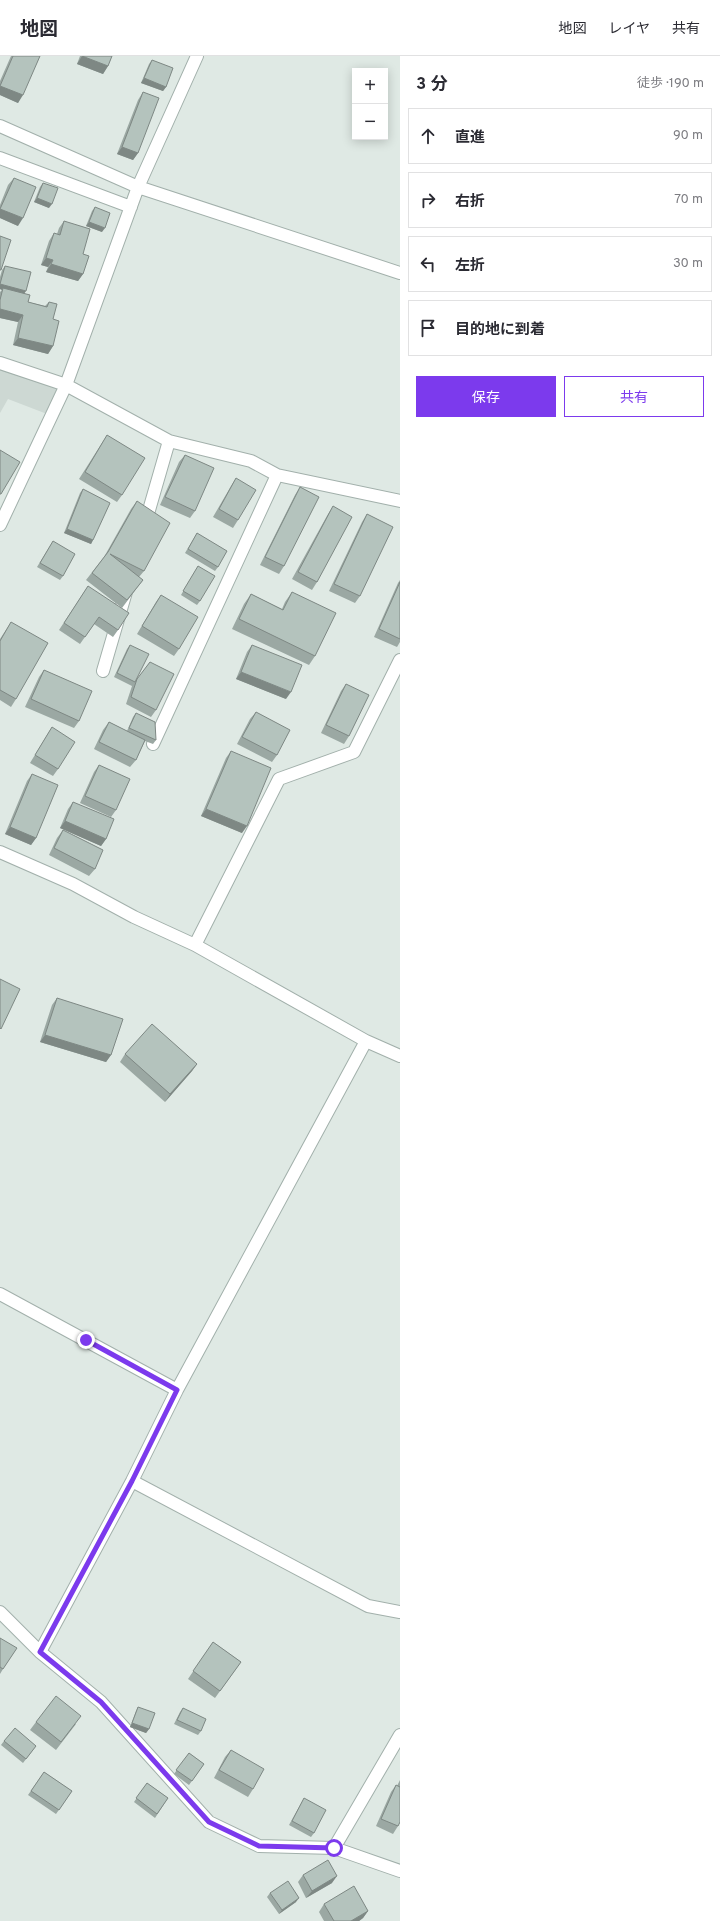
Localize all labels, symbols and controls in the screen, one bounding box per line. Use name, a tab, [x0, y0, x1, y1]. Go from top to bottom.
text: 地図	[20, 18, 58, 42]
text: 地図	[558, 21, 586, 38]
text: レイヤ	[608, 21, 650, 38]
text: 共有	[672, 21, 700, 38]
map controls	[352, 68, 388, 140]
button: +	[352, 68, 388, 104]
text: 3 分	[416, 74, 447, 96]
text: 徒歩 · 190 m	[637, 76, 704, 92]
button: −	[352, 104, 388, 140]
icon: ahead	[417, 125, 439, 147]
text: 90 m	[673, 128, 703, 144]
text: 直進	[455, 129, 485, 148]
icon: right	[417, 189, 439, 211]
text: 70 m	[674, 192, 703, 208]
text: 右折	[455, 193, 485, 212]
icon: left	[417, 253, 439, 275]
text: 30 m	[673, 256, 703, 272]
text: 左折	[455, 257, 485, 276]
icon: arrive	[417, 317, 439, 339]
text: 目的地に到着	[455, 321, 545, 340]
button: 保存	[416, 376, 556, 417]
button: 共有	[564, 376, 704, 417]
route end	[77, 1331, 95, 1349]
route start	[325, 1839, 343, 1857]

